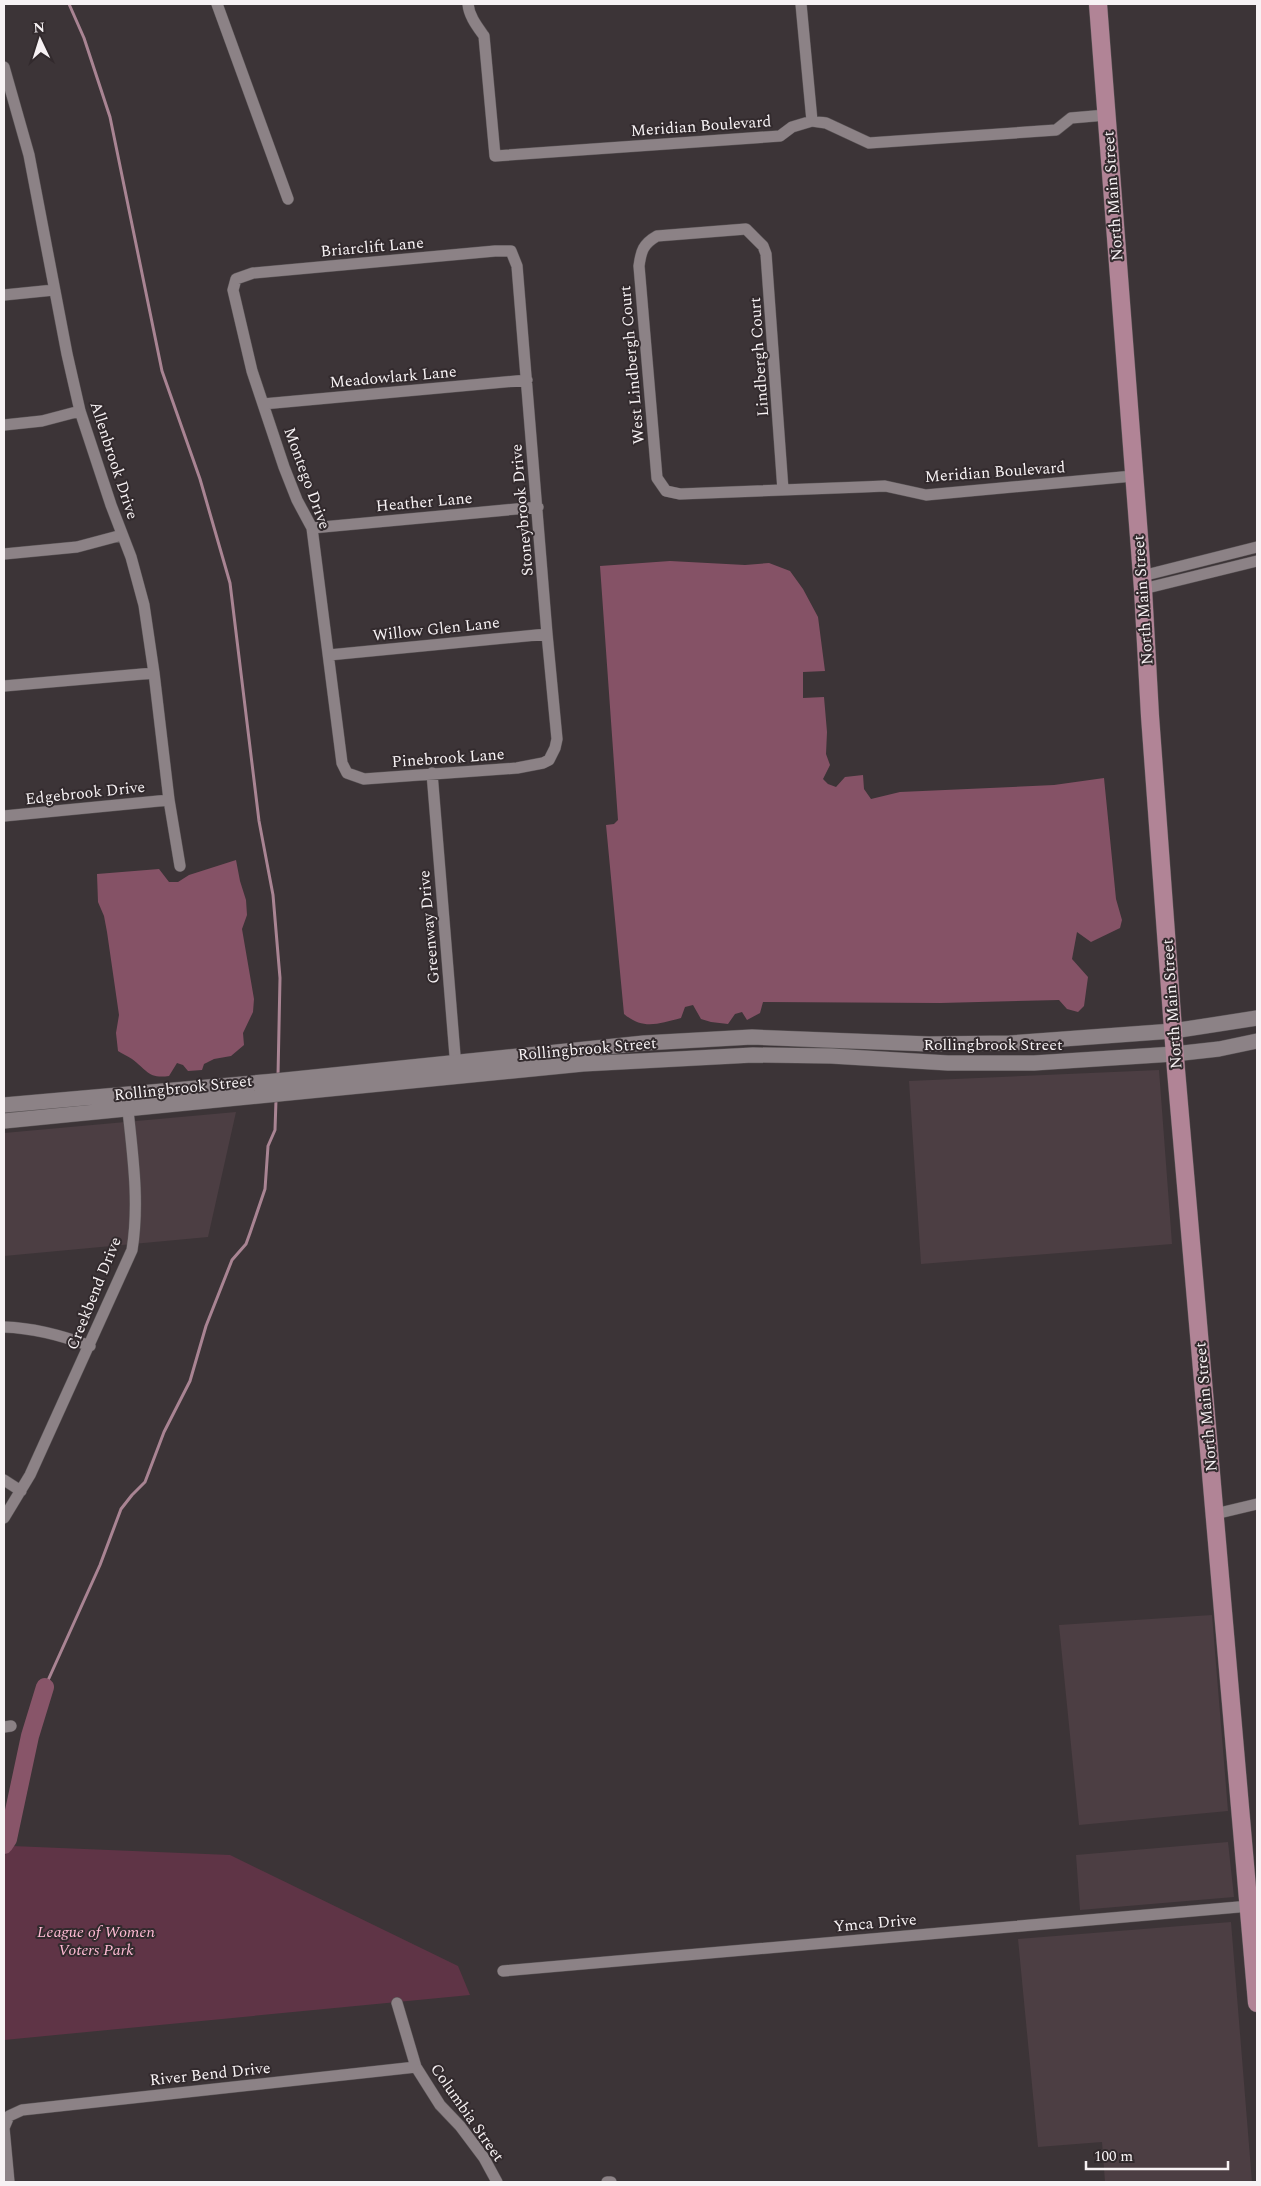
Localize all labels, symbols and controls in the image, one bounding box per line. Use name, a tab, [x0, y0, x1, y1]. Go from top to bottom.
north arrow	[15, 15, 65, 65]
text: N	[33, 17, 46, 38]
street label: Meridian Boulevard	[630, 109, 772, 143]
street label: North Main Street	[1096, 130, 1130, 262]
street label: Briarclift Lane	[319, 231, 425, 263]
street label: West Lindbergh Court	[613, 284, 651, 445]
street label: Lindbergh Court	[743, 296, 775, 417]
street label: Meadowlark Lane	[329, 359, 458, 395]
street label: Allenbrook Drive	[84, 398, 144, 522]
street label: Montego Drive	[277, 424, 337, 533]
street label: Stoneybrook Drive	[504, 443, 540, 577]
street label: Meridian Boulevard	[924, 455, 1066, 489]
street label: Heather Lane	[375, 486, 473, 518]
street label: North Main Street	[1126, 534, 1160, 666]
street label: Willow Glen Lane	[371, 610, 501, 648]
street label: Pinebrook Lane	[391, 742, 505, 774]
street label: Edgebrook Drive	[24, 775, 146, 811]
street label: Greenway Drive	[412, 869, 446, 985]
street label: North Main Street	[1155, 938, 1189, 1070]
street label: Rollingbrook Street	[517, 1031, 658, 1067]
street label: Rollingbrook Street	[923, 1033, 1063, 1057]
street label: Rollingbrook Street	[113, 1069, 254, 1107]
street label: Creekbend Drive	[60, 1233, 128, 1354]
street label: North Main Street	[1188, 1341, 1224, 1473]
street label: Ymca Drive	[833, 1907, 918, 1939]
park label: League of Women Voters Park	[37, 1920, 155, 1962]
street label: River Bend Drive	[149, 2056, 272, 2092]
street label: Columbia Street	[424, 2058, 510, 2167]
scale bar	[1086, 2138, 1228, 2170]
text: 100 m	[1094, 2145, 1133, 2168]

